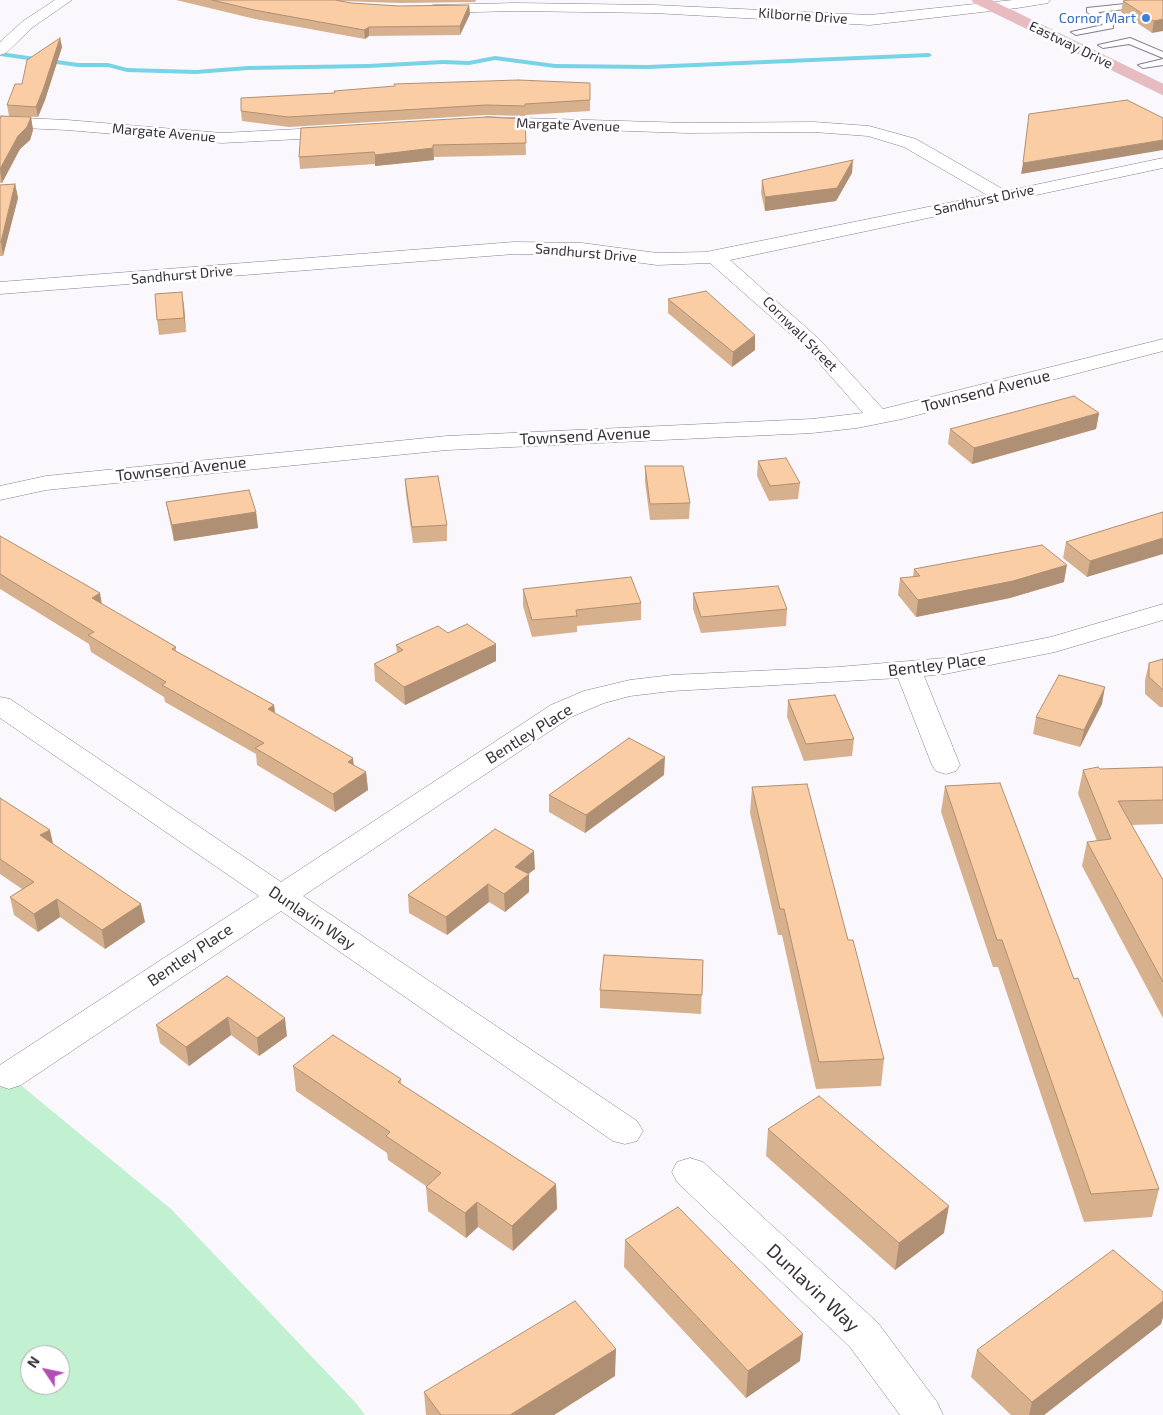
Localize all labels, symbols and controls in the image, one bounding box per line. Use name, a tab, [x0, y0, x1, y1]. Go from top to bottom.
street label: Kilborne Drive	[758, 5, 848, 27]
place label: Cornor Mart	[1059, 10, 1136, 26]
marker: Cornor Mart	[1140, 12, 1152, 24]
street label: Eastway Drive	[1026, 18, 1116, 72]
street label: Margate Avenue	[516, 115, 620, 135]
street label: Margate Avenue	[112, 120, 216, 146]
street label: Sandhurst Drive	[932, 181, 1036, 219]
street label: Sandhurst Drive	[534, 240, 638, 266]
street label: Sandhurst Drive	[130, 262, 234, 288]
street label: Cornwall Street	[759, 293, 841, 375]
street label: Townsend Avenue	[920, 366, 1052, 416]
street label: Townsend Avenue	[519, 423, 651, 449]
street label: Townsend Avenue	[115, 453, 247, 485]
street label: Bentley Place	[887, 649, 987, 681]
street label: Bentley Place	[482, 700, 576, 768]
street label: Dunlavin Way	[265, 882, 359, 954]
street label: Bentley Place	[144, 920, 236, 990]
street label: Dunlavin Way	[762, 1239, 864, 1337]
north arrow	[20, 1345, 70, 1395]
text: N	[23, 1353, 43, 1371]

